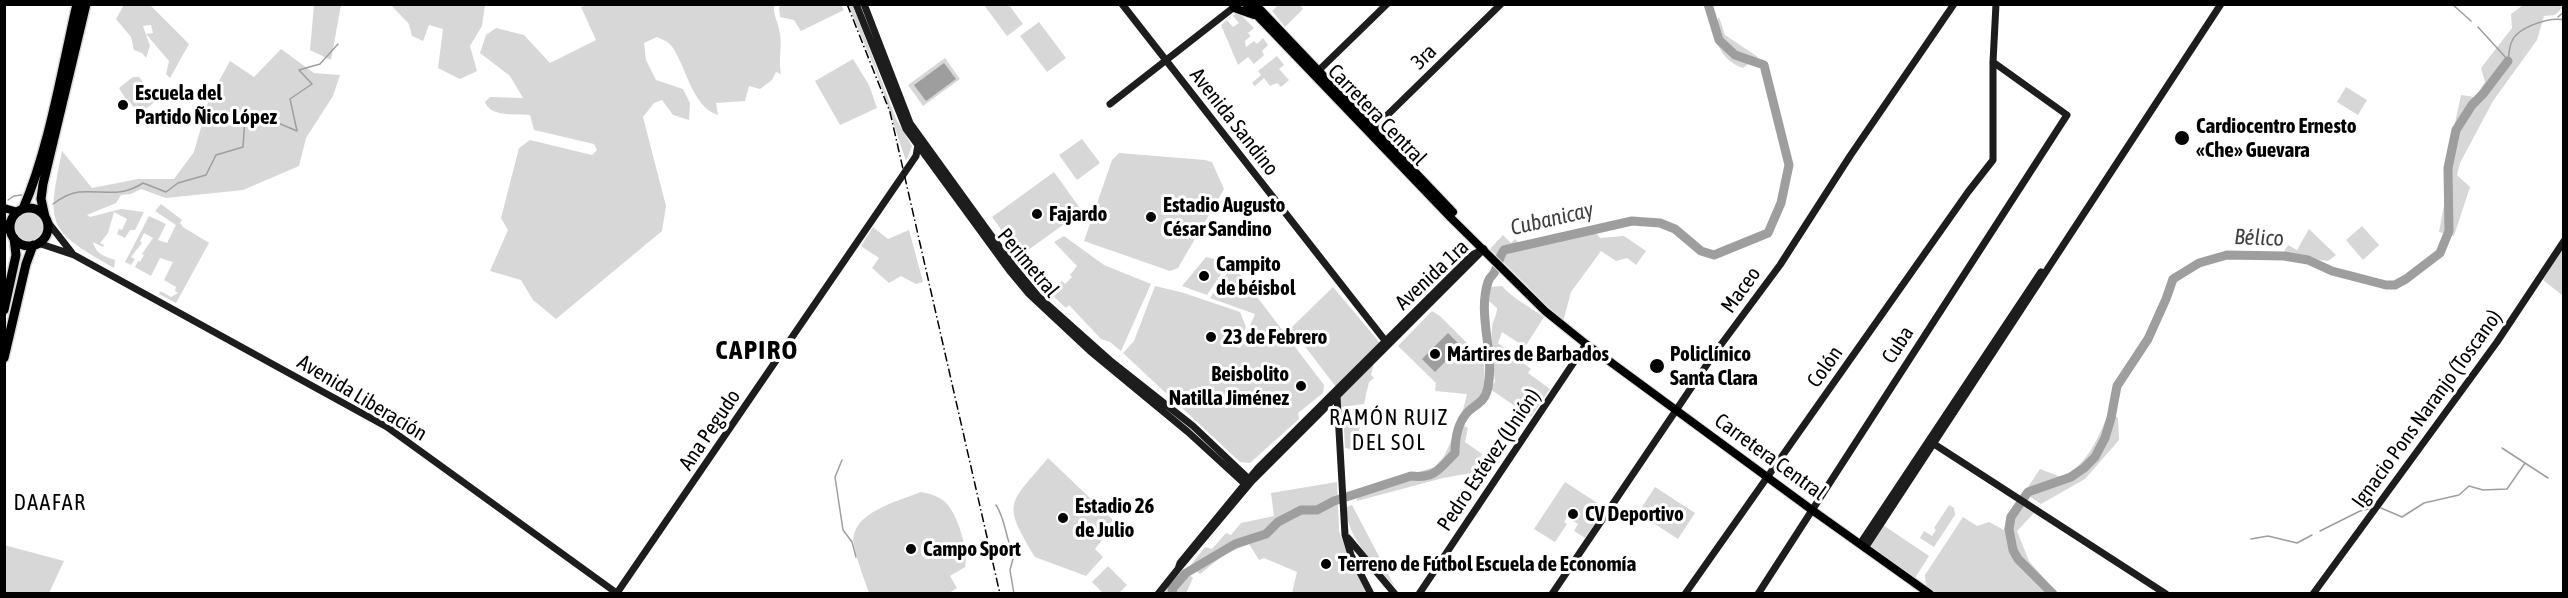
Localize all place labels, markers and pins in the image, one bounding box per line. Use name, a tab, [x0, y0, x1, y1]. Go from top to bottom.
place label: Escuela del Partido Ñico López	[135, 80, 277, 130]
marker: Escuela del Partido Ñico López	[116, 98, 130, 112]
place label: Cardiocentro Ernesto «Che» Guevara	[2196, 113, 2357, 163]
marker: Cardiocentro Ernesto «Che» Guevara	[2173, 129, 2191, 147]
place label: Estadio Augusto César Sandino	[1163, 192, 1285, 242]
place label: Fajardo	[1049, 201, 1107, 227]
marker: Fajardo	[1030, 207, 1044, 221]
marker: Estadio Augusto César Sandino	[1144, 210, 1158, 224]
place label: Campito de béisbol	[1216, 251, 1295, 301]
marker: Campito de béisbol	[1197, 269, 1211, 283]
place label: 23 de Febrero	[1223, 324, 1327, 350]
marker: 23 de Febrero	[1204, 330, 1218, 344]
place label: Mártires de Barbados	[1447, 341, 1609, 367]
place label: Policlínico Santa Clara	[1670, 341, 1758, 391]
marker: Mártires de Barbados	[1428, 347, 1442, 361]
marker: Policlínico Santa Clara	[1648, 357, 1666, 375]
place label: Beisbolito Natilla Jiménez	[1169, 361, 1289, 411]
marker: Beisbolito Natilla Jiménez	[1294, 379, 1308, 393]
place label: Estadio 26 de Julio	[1075, 493, 1154, 543]
place label: CV Deportivo	[1585, 501, 1684, 527]
marker: CV Deportivo	[1566, 507, 1580, 521]
marker: Estadio 26 de Julio	[1056, 511, 1070, 525]
place label: Campo Sport	[923, 536, 1021, 562]
marker: Campo Sport	[904, 542, 918, 556]
place label: Terreno de Fútbol Escuela de Economía	[1338, 551, 1636, 577]
marker: Terreno de Fútbol Escuela de Economía	[1319, 557, 1333, 571]

